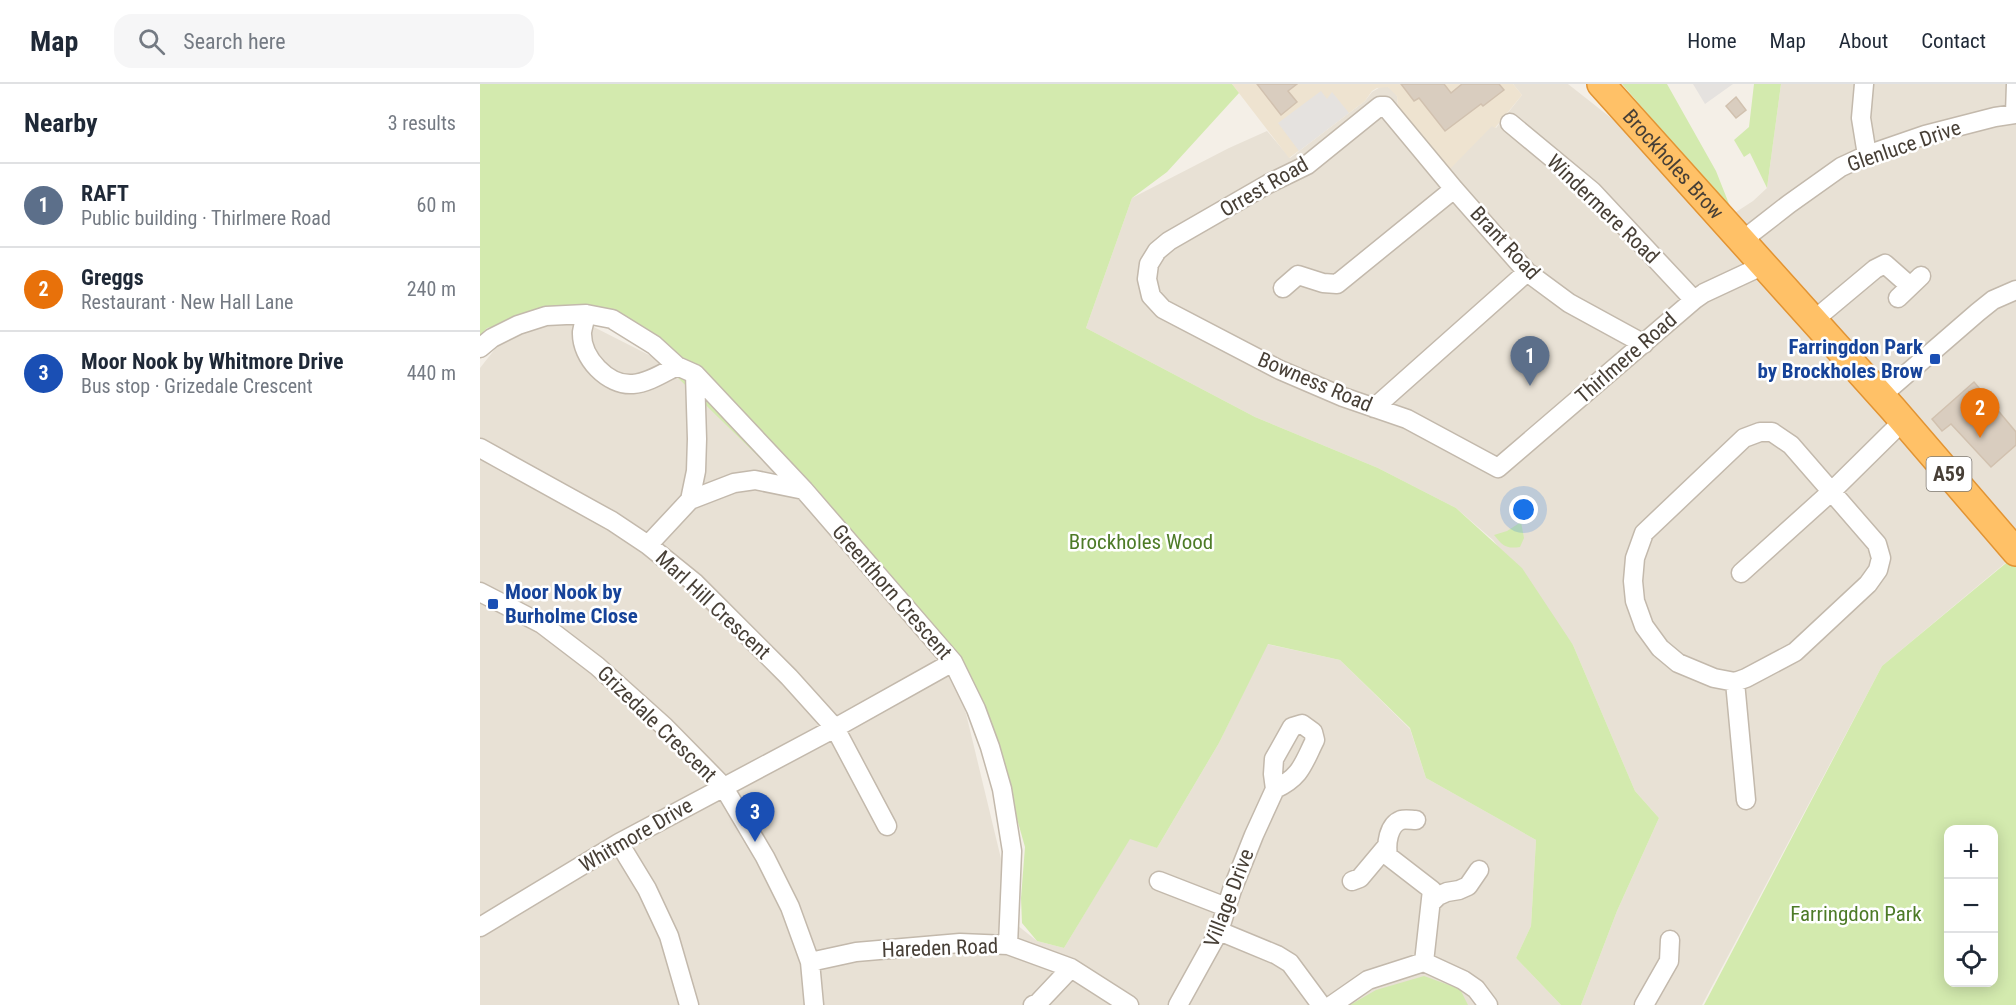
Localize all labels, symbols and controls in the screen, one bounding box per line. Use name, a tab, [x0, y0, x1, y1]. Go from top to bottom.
search box	[114, 14, 534, 68]
text: Map	[30, 25, 78, 58]
icon: search	[135, 25, 168, 58]
text: Search here	[183, 29, 286, 54]
text: Home	[1687, 29, 1737, 53]
text: Map	[1770, 29, 1806, 53]
text: About	[1839, 29, 1888, 53]
text: Contact	[1921, 29, 1986, 53]
street label: Brockholes Brow	[1618, 105, 1729, 224]
text: Nearby	[24, 108, 98, 138]
text: 3 results	[388, 111, 456, 135]
street label: Glenluce Drive	[1844, 115, 1964, 177]
street label: Windermere Road	[1542, 150, 1664, 268]
street label: Orrest Road	[1216, 152, 1312, 222]
text: RAFT	[81, 181, 129, 206]
text: 1	[38, 193, 49, 217]
text: 60 m	[417, 193, 456, 217]
street label: Brant Road	[1465, 202, 1545, 284]
text: Public building · Thirlmere Road	[81, 206, 331, 230]
text: Greggs	[81, 265, 144, 290]
text: 2	[38, 277, 49, 301]
text: 240 m	[407, 277, 456, 301]
text: Restaurant · New Hall Lane	[81, 290, 293, 314]
street label: Thirlmere Road	[1571, 308, 1681, 408]
place label: Farringdon Park by Brockholes Brow	[1757, 335, 1924, 383]
pin: 1	[1510, 336, 1550, 386]
street label: Bowness Road	[1254, 347, 1376, 417]
text: Moor Nook by Whitmore Drive	[81, 349, 344, 374]
marker: Farringdon Park by Brockholes Brow	[1928, 352, 1942, 366]
text: 3	[38, 361, 49, 385]
text: 440 m	[407, 361, 456, 385]
text: Bus stop · Grizedale Crescent	[81, 374, 313, 398]
pin: 2	[1960, 388, 2000, 438]
road number: A59	[1926, 457, 1972, 491]
your location	[1509, 495, 1538, 524]
street label: Greenthorn Crescent	[827, 520, 957, 664]
park label: Brockholes Wood	[1069, 530, 1213, 554]
street label: Marl Hill Crescent	[651, 546, 775, 664]
place label: Moor Nook by Burholme Close	[505, 580, 638, 628]
marker: Moor Nook by Burholme Close	[486, 597, 500, 611]
street label: Grizedale Crescent	[593, 661, 721, 787]
pin: 3	[736, 792, 774, 842]
street label: Whitmore Drive	[575, 793, 697, 877]
map controls	[1944, 825, 1998, 987]
button: +	[1944, 825, 1998, 879]
street label: Village Drive	[1199, 845, 1259, 950]
button: −	[1944, 879, 1998, 933]
park label: Farringdon Park	[1790, 902, 1922, 926]
button: locate	[1944, 933, 1998, 987]
street label: Hareden Road	[881, 934, 999, 962]

